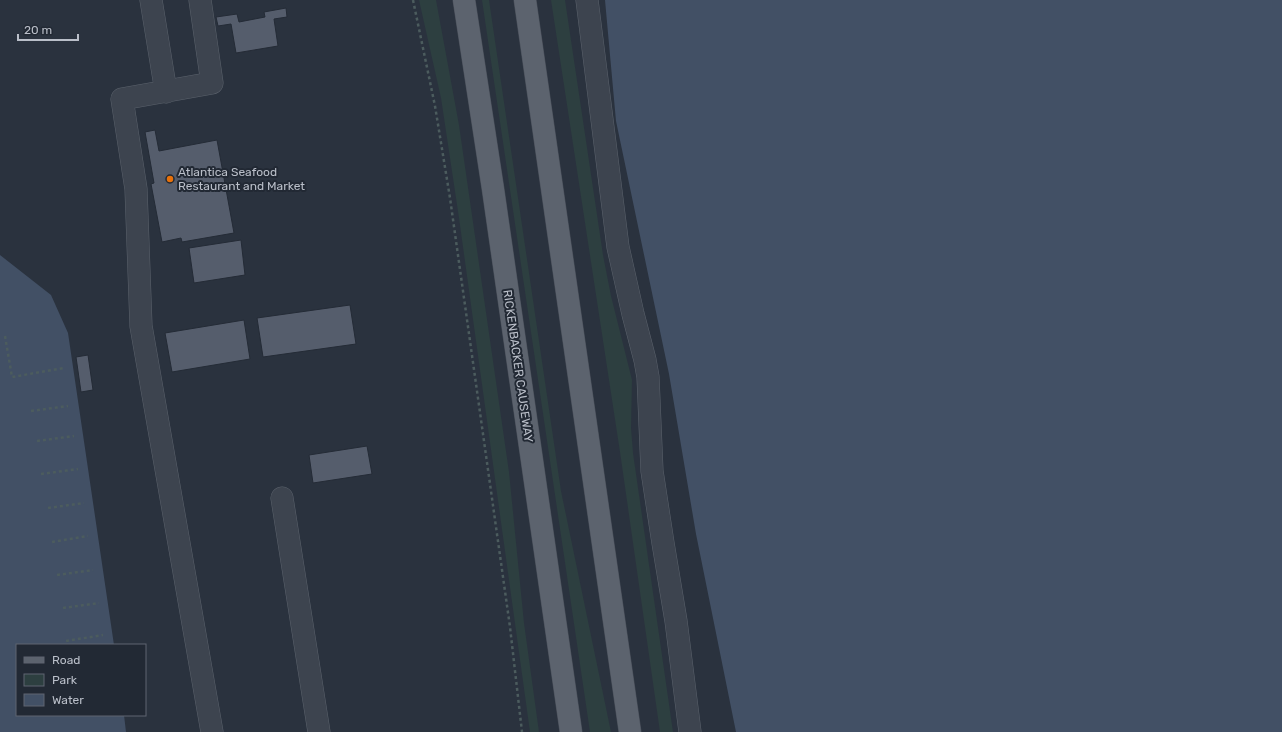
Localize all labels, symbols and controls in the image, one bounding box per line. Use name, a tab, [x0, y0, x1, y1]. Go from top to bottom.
scale bar	[18, 16, 78, 42]
text: 20 m	[24, 23, 52, 37]
place label: Atlantica Seafood Restaurant and Market	[178, 165, 305, 193]
marker: Atlantica Seafood Restaurant and Market	[165, 174, 175, 184]
street label: RICKENBACKER CAUSEWAY	[500, 289, 536, 444]
legend	[16, 644, 146, 716]
text: Road	[52, 653, 80, 667]
text: Park	[52, 673, 78, 687]
text: Water	[52, 693, 84, 707]

